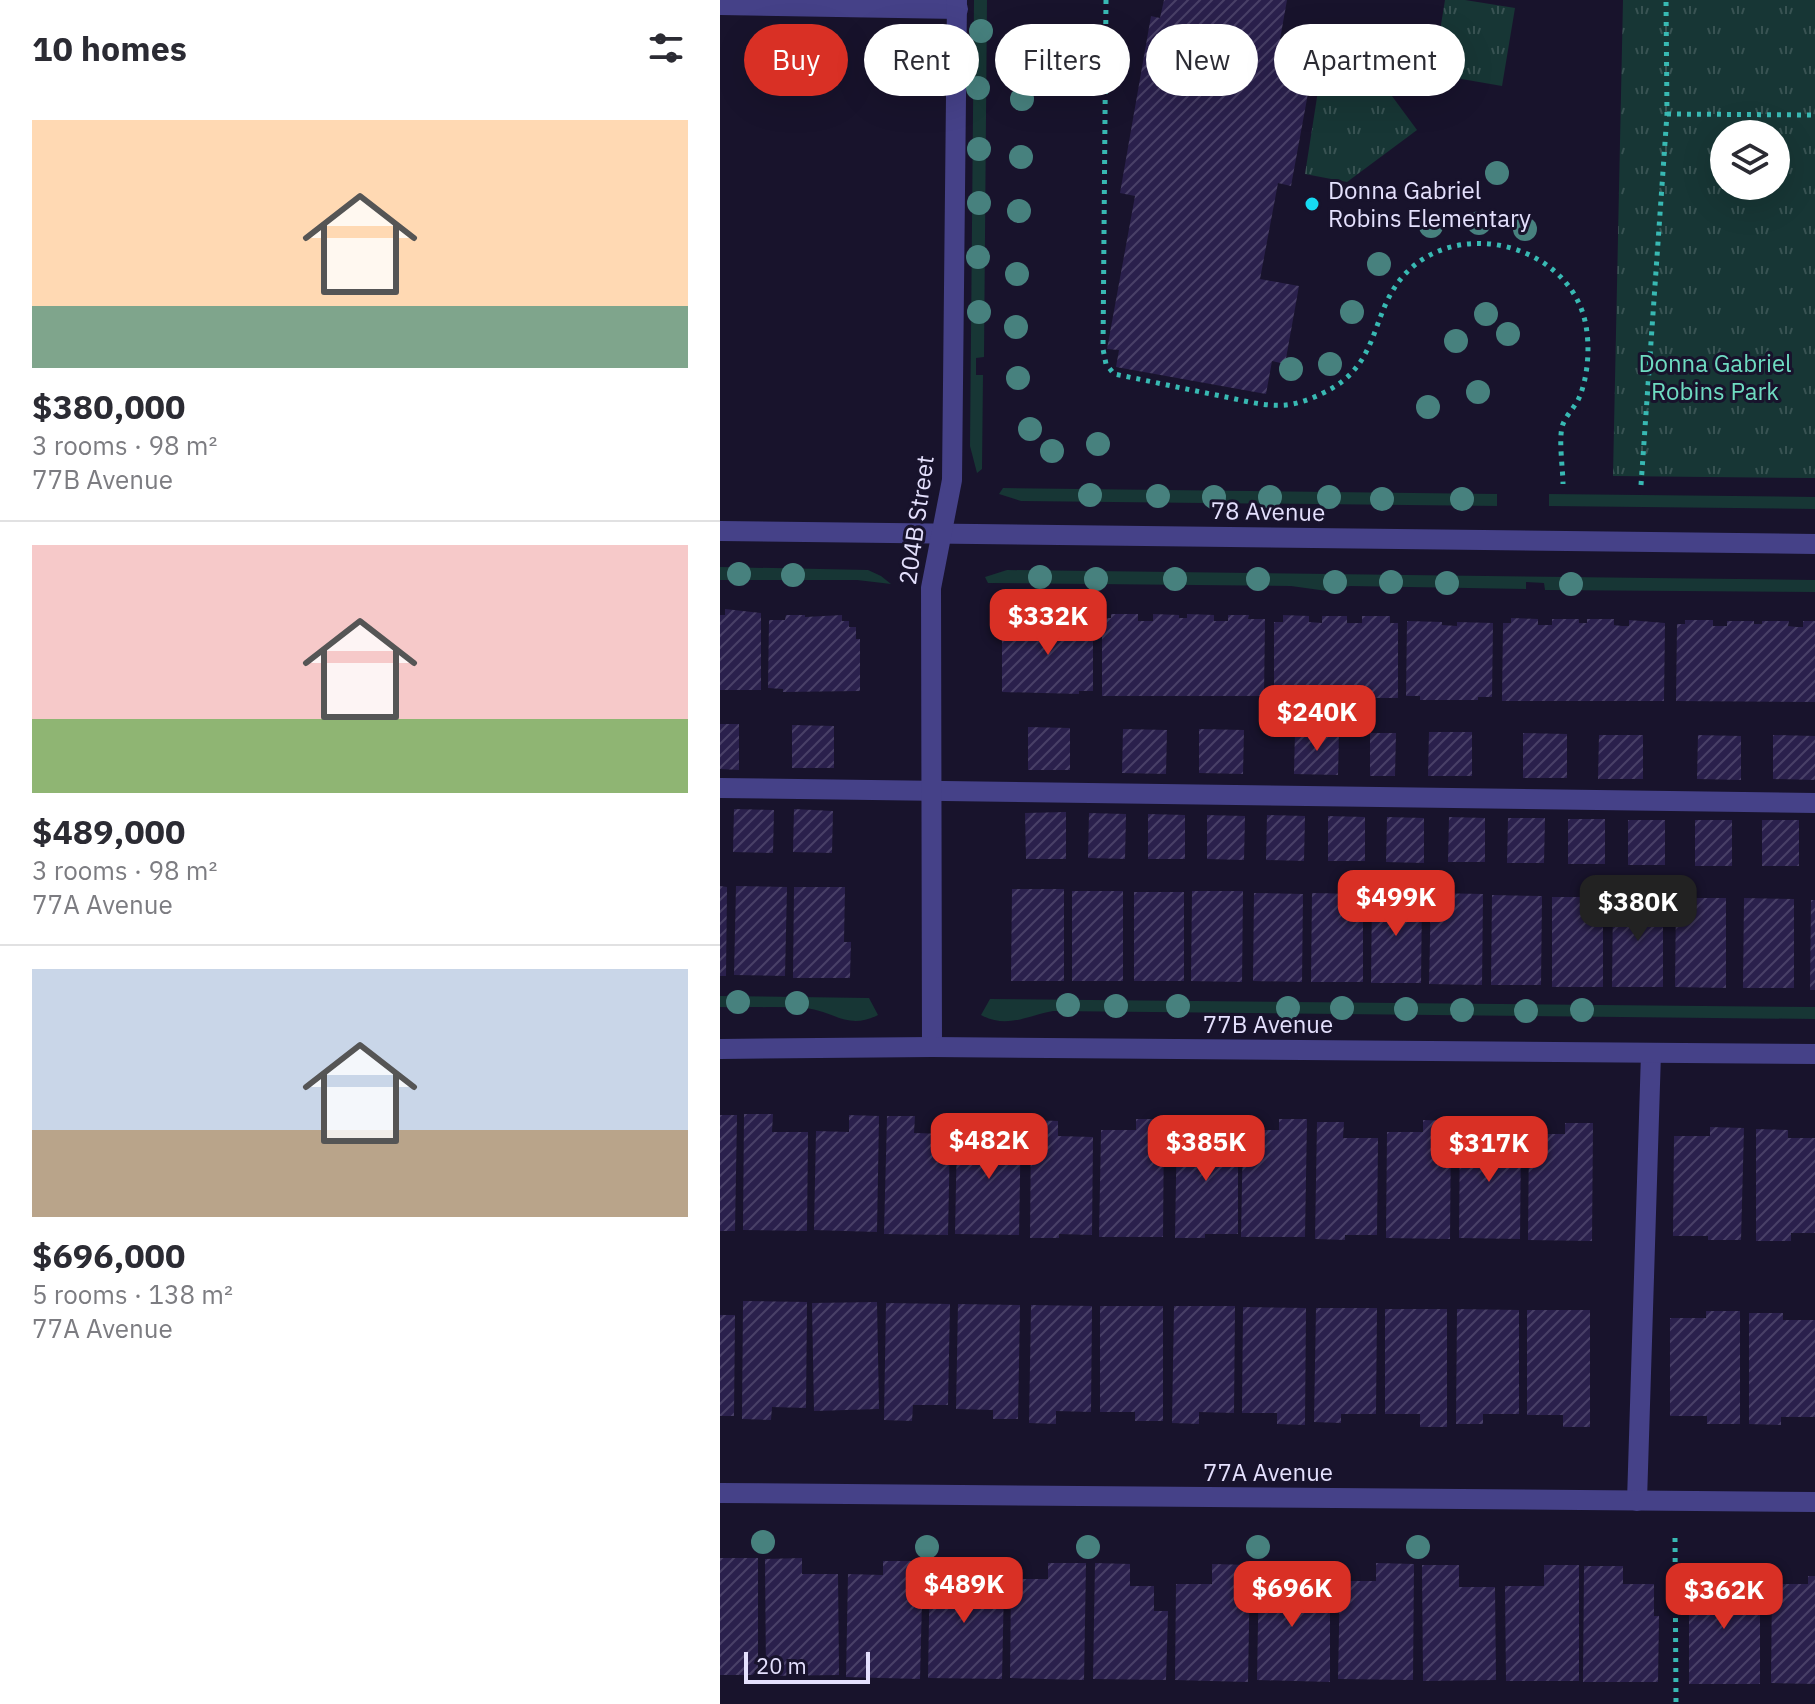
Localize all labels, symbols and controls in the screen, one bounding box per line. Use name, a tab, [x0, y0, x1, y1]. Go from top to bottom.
chip: Buy	[744, 24, 848, 96]
chip: Rent	[864, 24, 979, 96]
chip: Filters	[995, 24, 1130, 96]
chip: New	[1146, 24, 1258, 96]
chip: Apartment	[1274, 24, 1465, 96]
text: 10 homes	[32, 26, 187, 70]
icon: filters	[644, 26, 688, 70]
map controls	[1710, 120, 1790, 200]
button: layers	[1710, 120, 1790, 200]
icon: home	[288, 172, 432, 316]
place label: Donna Gabriel Robins Elementary	[1328, 174, 1531, 234]
marker: Donna Gabriel Robins Elementary	[1303, 195, 1321, 213]
park label: Donna Gabriel Robins Park	[1638, 347, 1792, 407]
text: $380,000	[32, 384, 185, 428]
text: 3 rooms · 98 m²	[32, 428, 217, 462]
street label: 204B Street	[891, 453, 941, 587]
text: 77B Avenue	[32, 462, 173, 496]
street label: 78 Avenue	[1210, 494, 1326, 528]
pin: $332K	[992, 589, 1104, 657]
icon: home	[288, 597, 432, 741]
text: $332K	[1008, 598, 1088, 632]
pin: $240K	[1261, 685, 1373, 753]
text: $240K	[1277, 694, 1357, 728]
text: $489,000	[32, 809, 185, 853]
text: 3 rooms · 98 m²	[32, 853, 217, 887]
pin: $499K	[1340, 870, 1452, 938]
pin: $380K	[1582, 875, 1694, 943]
text: $499K	[1356, 879, 1436, 913]
text: $380K	[1598, 884, 1678, 918]
text: 77A Avenue	[32, 887, 173, 921]
street label: 77B Avenue	[1203, 1008, 1333, 1040]
icon: home	[288, 1021, 432, 1165]
pin: $482K	[933, 1113, 1045, 1181]
pin: $385K	[1150, 1115, 1262, 1183]
pin: $317K	[1433, 1116, 1545, 1184]
text: $482K	[949, 1122, 1029, 1156]
text: $385K	[1166, 1124, 1246, 1158]
text: $317K	[1449, 1125, 1529, 1159]
text: $696,000	[32, 1233, 185, 1277]
text: 5 rooms · 138 m²	[32, 1277, 233, 1311]
text: 77A Avenue	[32, 1311, 173, 1345]
street label: 77A Avenue	[1203, 1456, 1333, 1488]
pin: $489K	[908, 1557, 1020, 1625]
pin: $696K	[1236, 1561, 1348, 1629]
pin: $362K	[1668, 1563, 1780, 1631]
text: $489K	[924, 1566, 1004, 1600]
text: $696K	[1252, 1570, 1332, 1604]
text: $362K	[1684, 1572, 1764, 1606]
scale bar	[744, 1648, 870, 1684]
text: 20 m	[756, 1651, 807, 1680]

